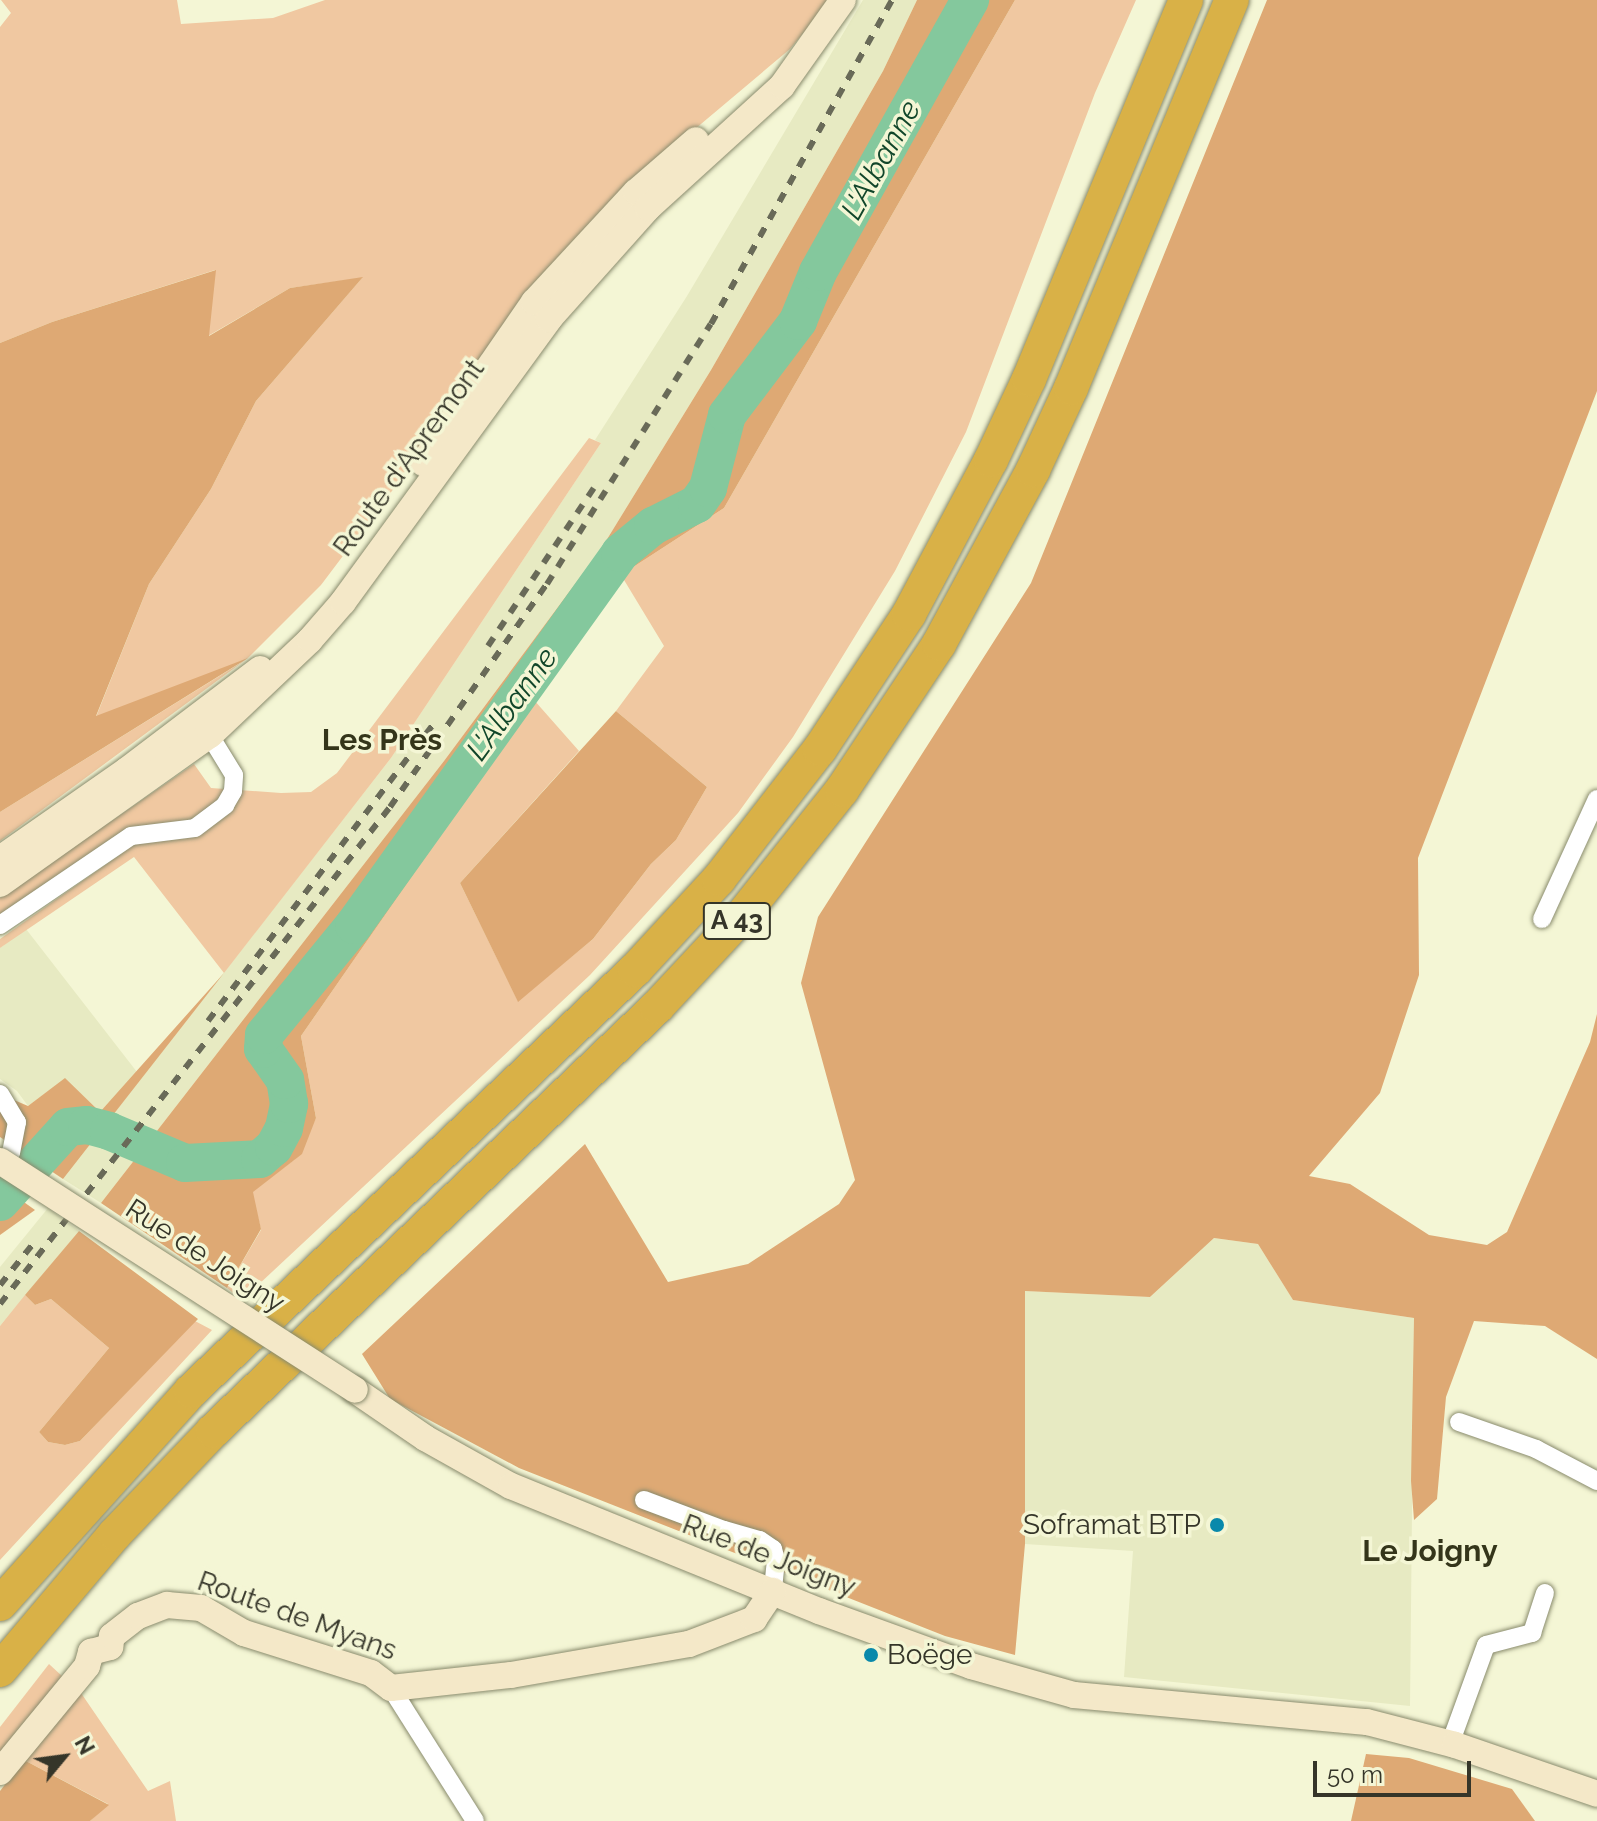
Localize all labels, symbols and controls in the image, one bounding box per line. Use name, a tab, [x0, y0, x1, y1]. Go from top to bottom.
water label: L'Albanne	[834, 94, 928, 226]
street label: Route d'Apremont	[326, 353, 492, 563]
water label: L'Albanne	[459, 641, 565, 767]
district label: Les Près	[322, 722, 442, 758]
road number: A 43	[701, 899, 773, 943]
street label: Rue de Joigny	[119, 1192, 291, 1320]
street label: Rue de Joigny	[677, 1507, 861, 1605]
place label: Soframat BTP	[1023, 1508, 1201, 1542]
marker: Soframat BTP	[1208, 1516, 1226, 1534]
district label: Le Joigny	[1362, 1533, 1498, 1569]
street label: Route de Myans	[193, 1564, 401, 1668]
place label: Boëge	[887, 1638, 972, 1672]
marker: Boëge	[862, 1646, 880, 1664]
north arrow	[24, 1717, 104, 1797]
text: N	[70, 1732, 100, 1759]
scale bar	[1317, 1745, 1475, 1795]
text: 50 m	[1327, 1760, 1383, 1789]

